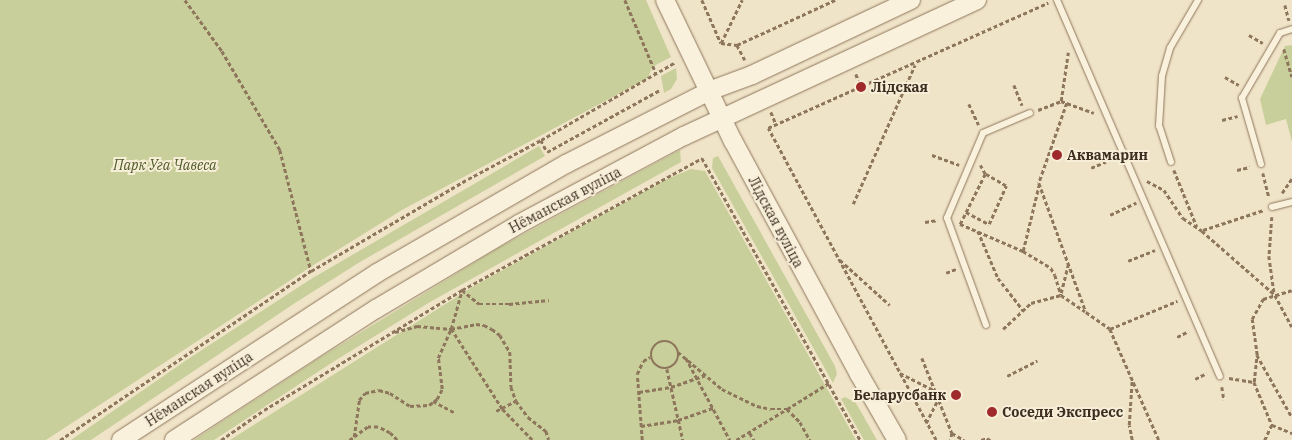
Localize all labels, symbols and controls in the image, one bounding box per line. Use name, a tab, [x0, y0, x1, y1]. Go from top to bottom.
place label: Лідская	[871, 79, 928, 95]
marker: Лідская	[855, 81, 867, 93]
place label: Аквамарин	[1067, 147, 1148, 163]
marker: Аквамарин	[1051, 149, 1063, 161]
park label: Парк Уга Чавеса	[113, 157, 217, 173]
street label: Нёманская вуліца	[506, 163, 624, 237]
street label: Лідская вуліца	[745, 173, 807, 271]
street label: Нёманская вуліца	[142, 348, 256, 430]
place label: Беларусбанк	[853, 387, 946, 403]
marker: Беларусбанк	[950, 389, 962, 401]
place label: Соседи Экспресс	[1002, 404, 1123, 420]
marker: Соседи Экспресс	[986, 406, 998, 418]

